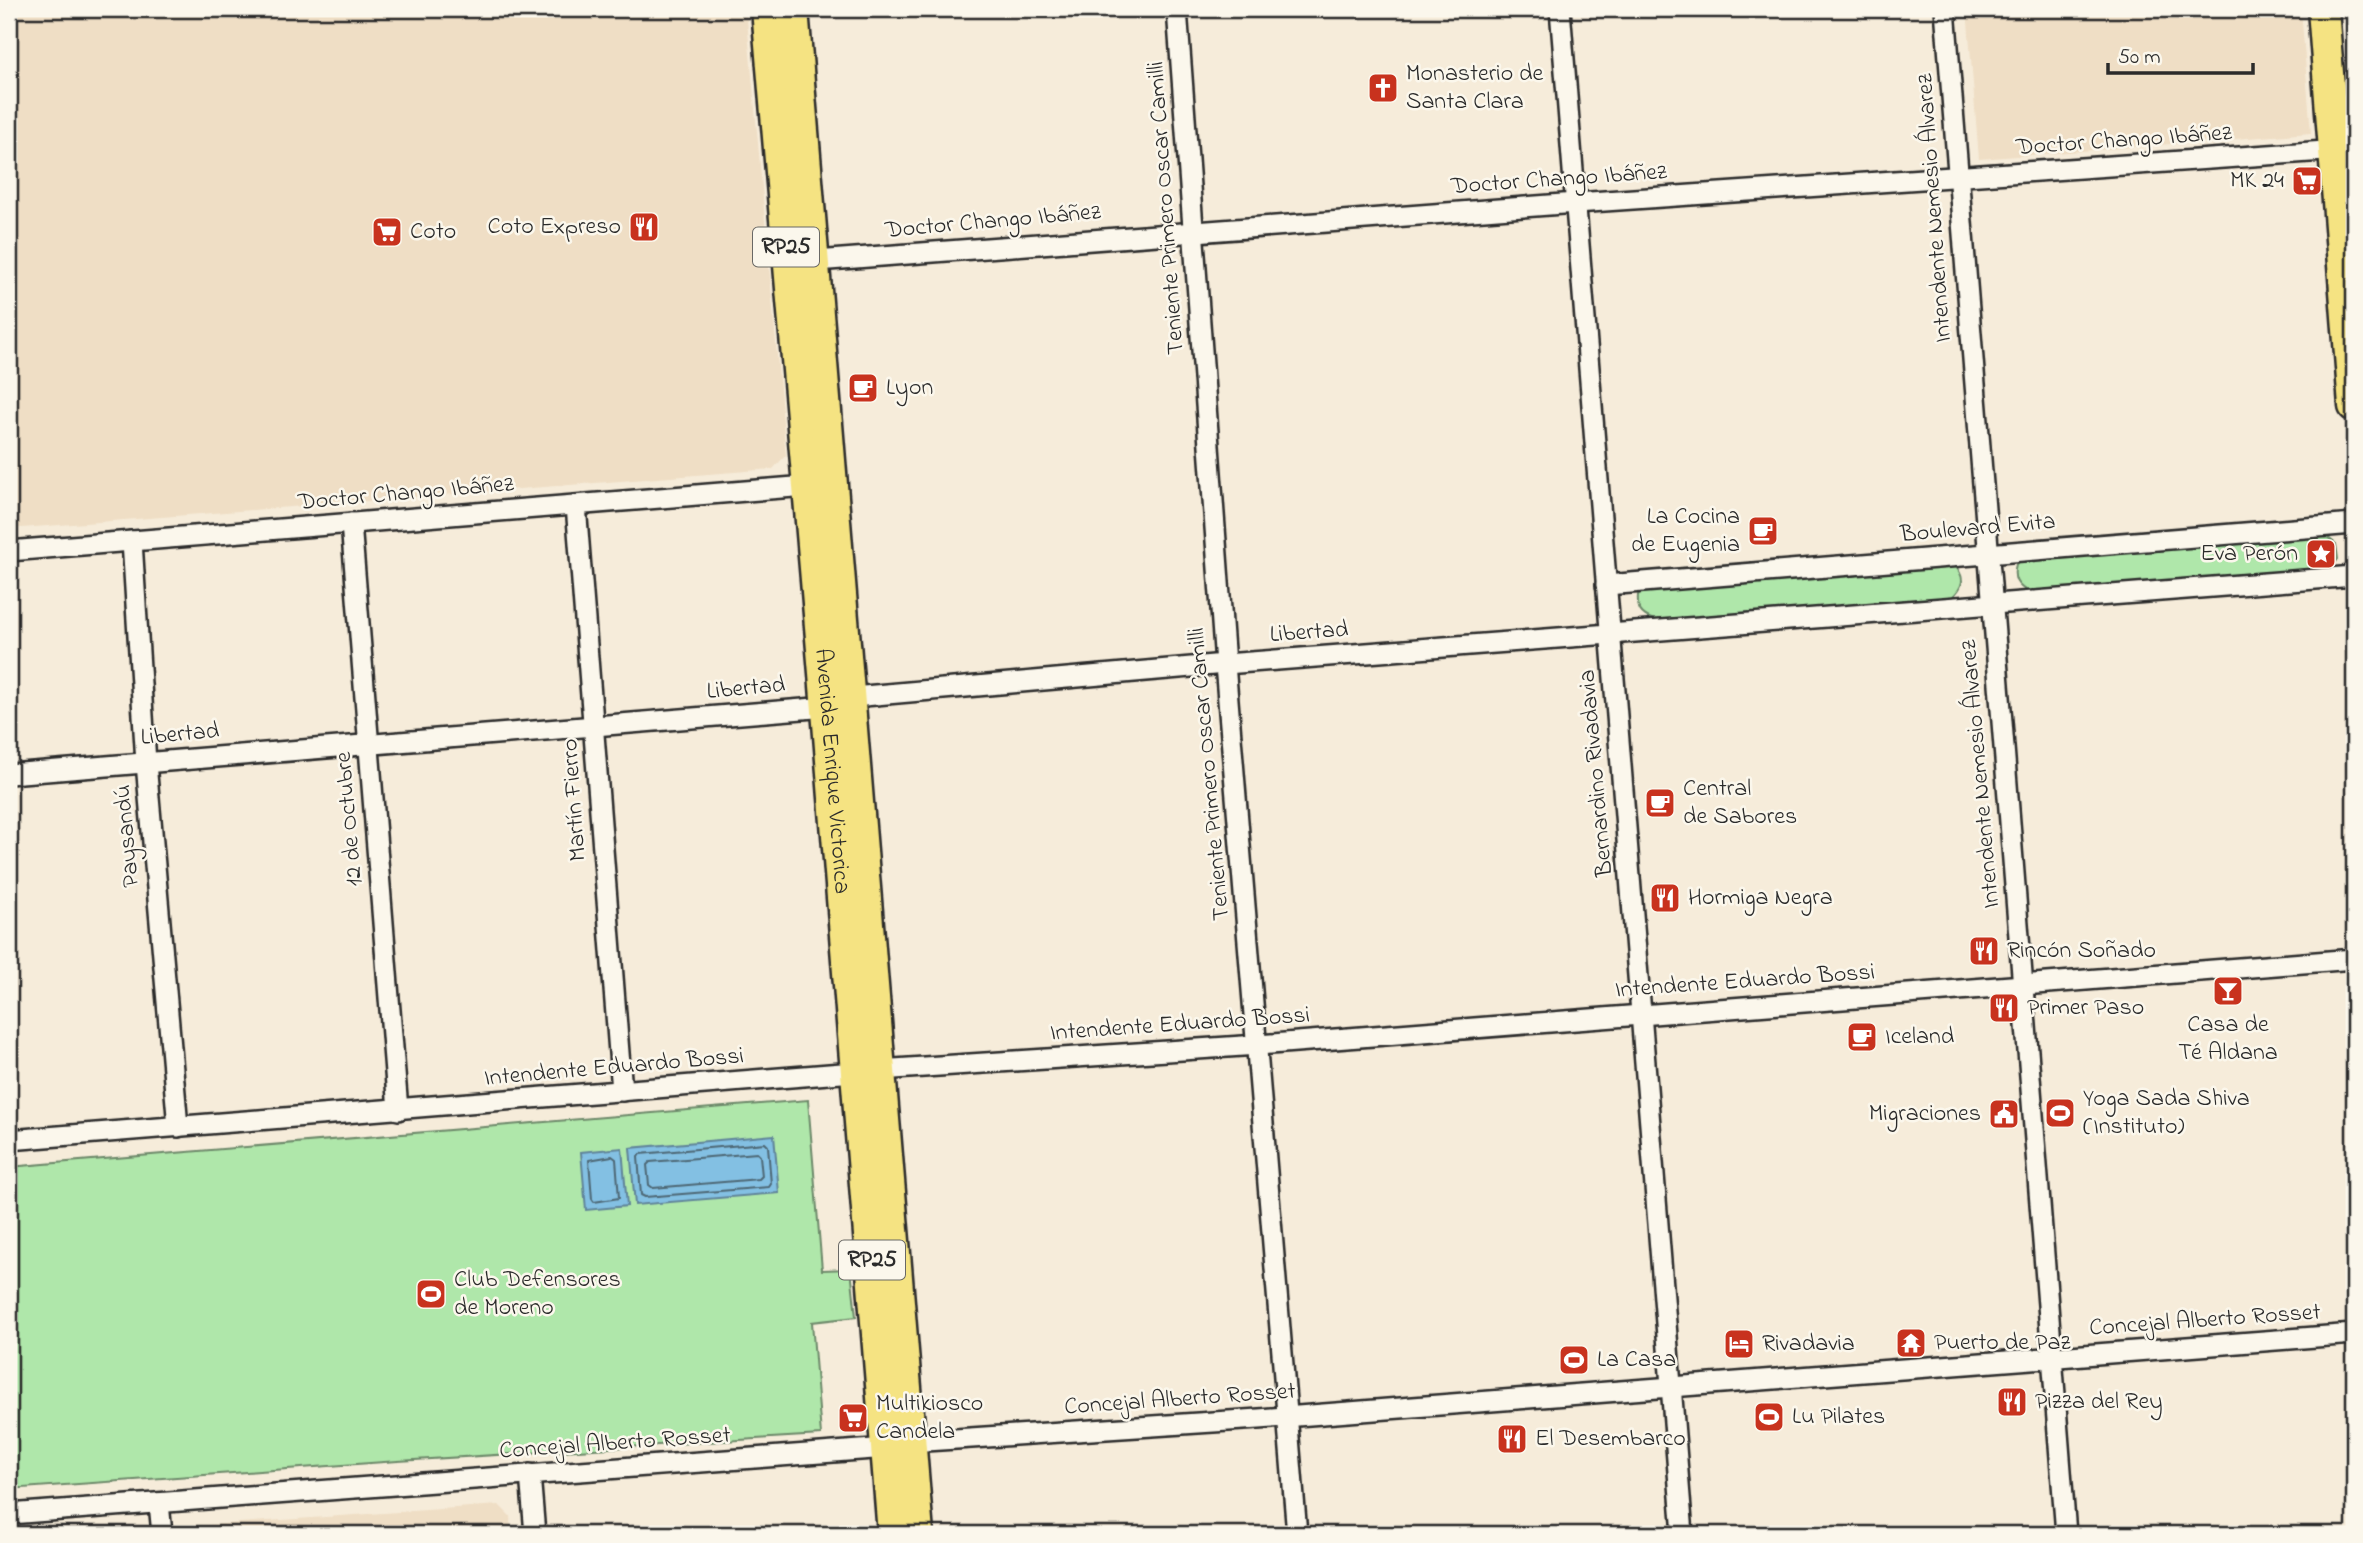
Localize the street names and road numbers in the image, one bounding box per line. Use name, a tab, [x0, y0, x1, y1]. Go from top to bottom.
street label: Teniente Primero Oscar Camilli	[1139, 60, 1195, 356]
street label: Intendente Nemesio Álvarez	[1908, 71, 1962, 344]
street label: Doctor Chango Ibáñez	[2014, 116, 2234, 166]
street label: Doctor Chango Ibáñez	[1449, 155, 1669, 205]
street label: Doctor Chango Ibáñez	[883, 195, 1103, 249]
road number: RP25	[753, 228, 819, 266]
street label: Doctor Chango Ibáñez	[296, 467, 516, 521]
street label: Boulevard Evita	[1898, 505, 2057, 553]
street label: Libertad	[1269, 613, 1350, 653]
street label: Teniente Primero Oscar Camilli	[1180, 626, 1240, 922]
street label: Intendente Nemesio Álvarez	[1952, 637, 2010, 910]
street label: Avenida Enrique Victorica	[804, 647, 859, 895]
street label: Libertad	[705, 668, 787, 710]
street label: Bernardino Rivadavia	[1571, 668, 1624, 879]
street label: Libertad	[139, 714, 221, 756]
street label: Martín Fierro	[553, 737, 597, 863]
street label: 12 de Octubre	[327, 750, 373, 888]
street label: Paysandú	[106, 783, 151, 889]
street label: Intendente Eduardo Bossi	[1614, 955, 1876, 1009]
street label: Intendente Eduardo Bossi	[1049, 998, 1311, 1052]
street label: Intendente Eduardo Bossi	[483, 1039, 745, 1097]
road number: RP25	[839, 1240, 905, 1280]
street label: Concejal Alberto Rosset	[2088, 1295, 2322, 1347]
street label: Concejal Alberto Rosset	[1063, 1374, 1297, 1426]
street label: Concejal Alberto Rosset	[498, 1418, 732, 1470]

